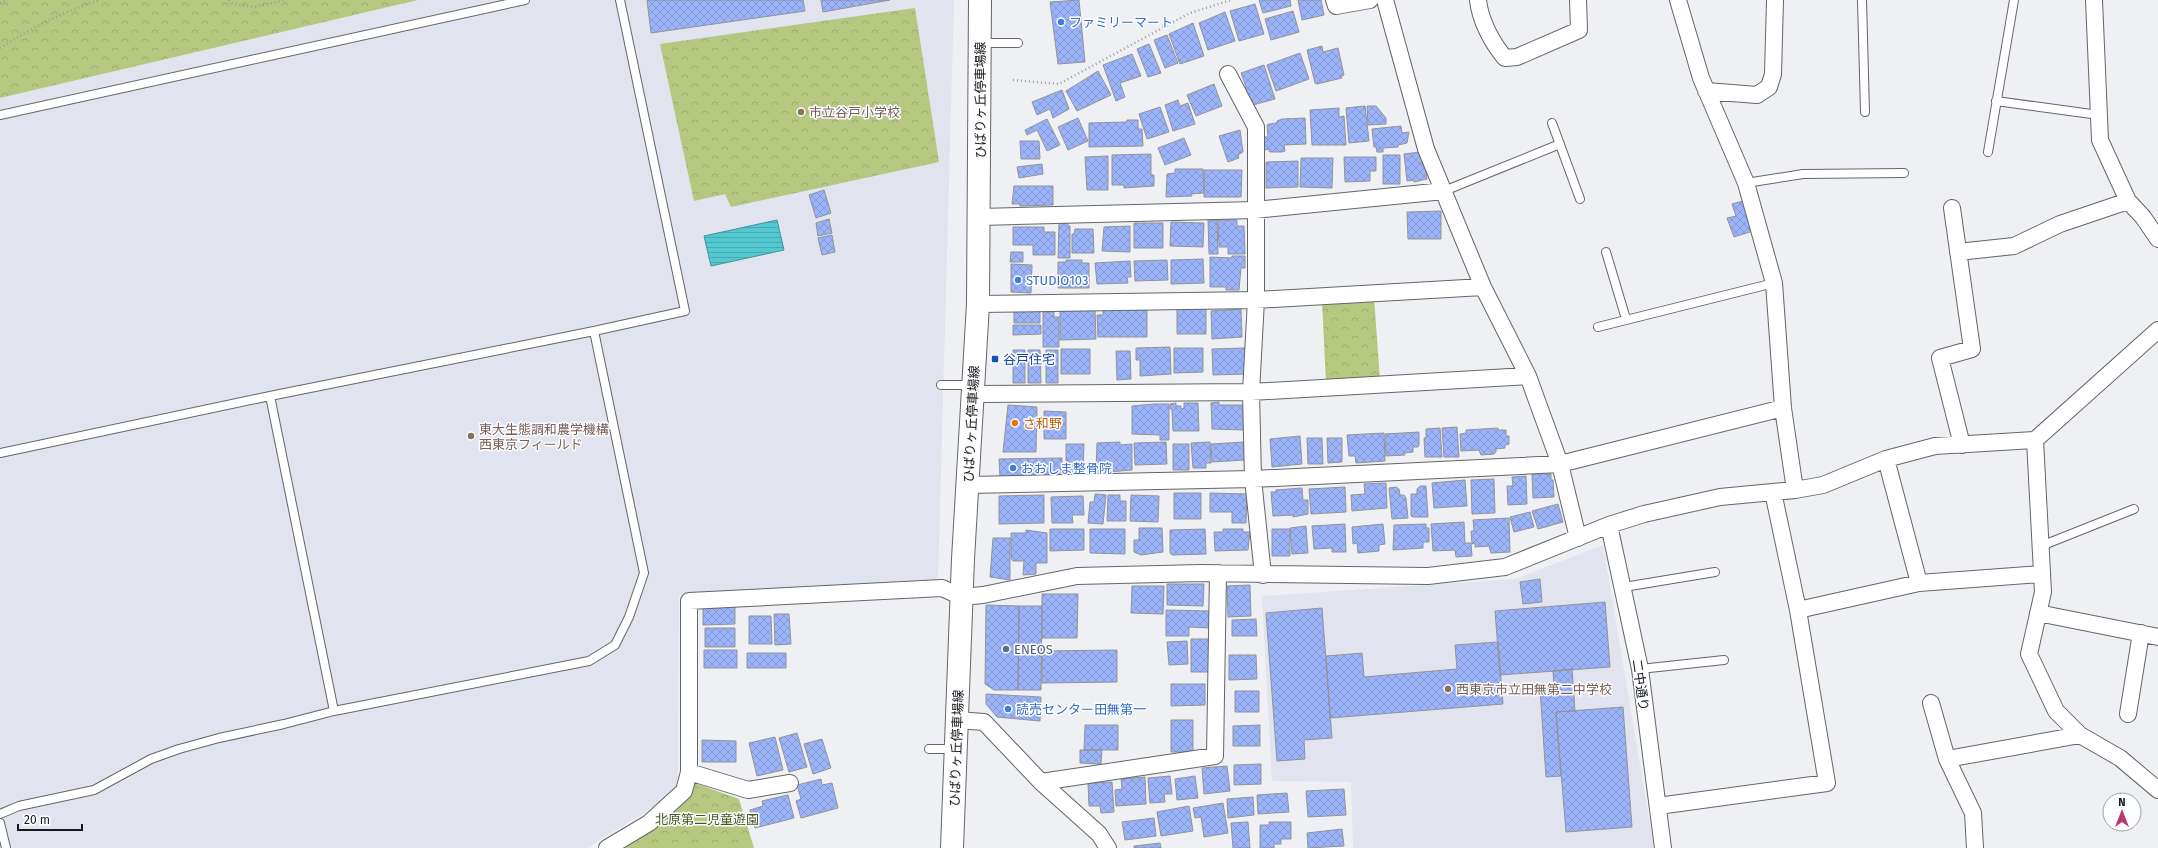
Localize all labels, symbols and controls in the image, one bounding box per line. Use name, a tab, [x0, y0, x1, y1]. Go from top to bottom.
place label: ファミリーマート	[1069, 15, 1173, 30]
marker: ファミリーマート	[1056, 17, 1066, 27]
street label: ひばりヶ丘停車場線	[973, 41, 988, 159]
place label: 市立谷戸小学校	[809, 105, 900, 120]
marker: 市立谷戸小学校	[796, 107, 806, 117]
place label: STUDIO103	[1026, 273, 1088, 288]
marker: STUDIO103	[1013, 275, 1023, 285]
place label: 谷戸住宅	[1003, 352, 1055, 367]
marker: 谷戸住宅	[990, 354, 1000, 364]
street label: ひばりヶ丘停車場線	[961, 365, 982, 483]
place label: さ和野	[1023, 416, 1062, 431]
marker: さ和野	[1010, 418, 1020, 428]
place label: 東大生態調和農学機構 西東京フィールド	[479, 422, 609, 452]
marker: 東大生態調和農学機構 西東京フィールド	[466, 431, 476, 441]
place label: おおしま整骨院	[1021, 461, 1112, 476]
marker: おおしま整骨院	[1008, 463, 1018, 473]
place label: ENEOS	[1014, 642, 1053, 657]
marker: ENEOS	[1001, 644, 1011, 654]
street label: 二中通り	[1629, 658, 1652, 712]
place label: 西東京市立田無第二中学校	[1456, 682, 1612, 697]
marker: 西東京市立田無第二中学校	[1443, 684, 1453, 694]
street label: ひばりヶ丘停車場線	[947, 689, 966, 807]
place label: 読売センター田無第一	[1016, 702, 1146, 717]
marker: 読売センター田無第一	[1003, 704, 1013, 714]
north arrow	[2102, 792, 2142, 832]
text: N	[2118, 796, 2126, 809]
scale bar	[18, 806, 82, 832]
park label: 北原第二児童遊園	[655, 812, 759, 827]
text: 20 m	[24, 813, 50, 827]

